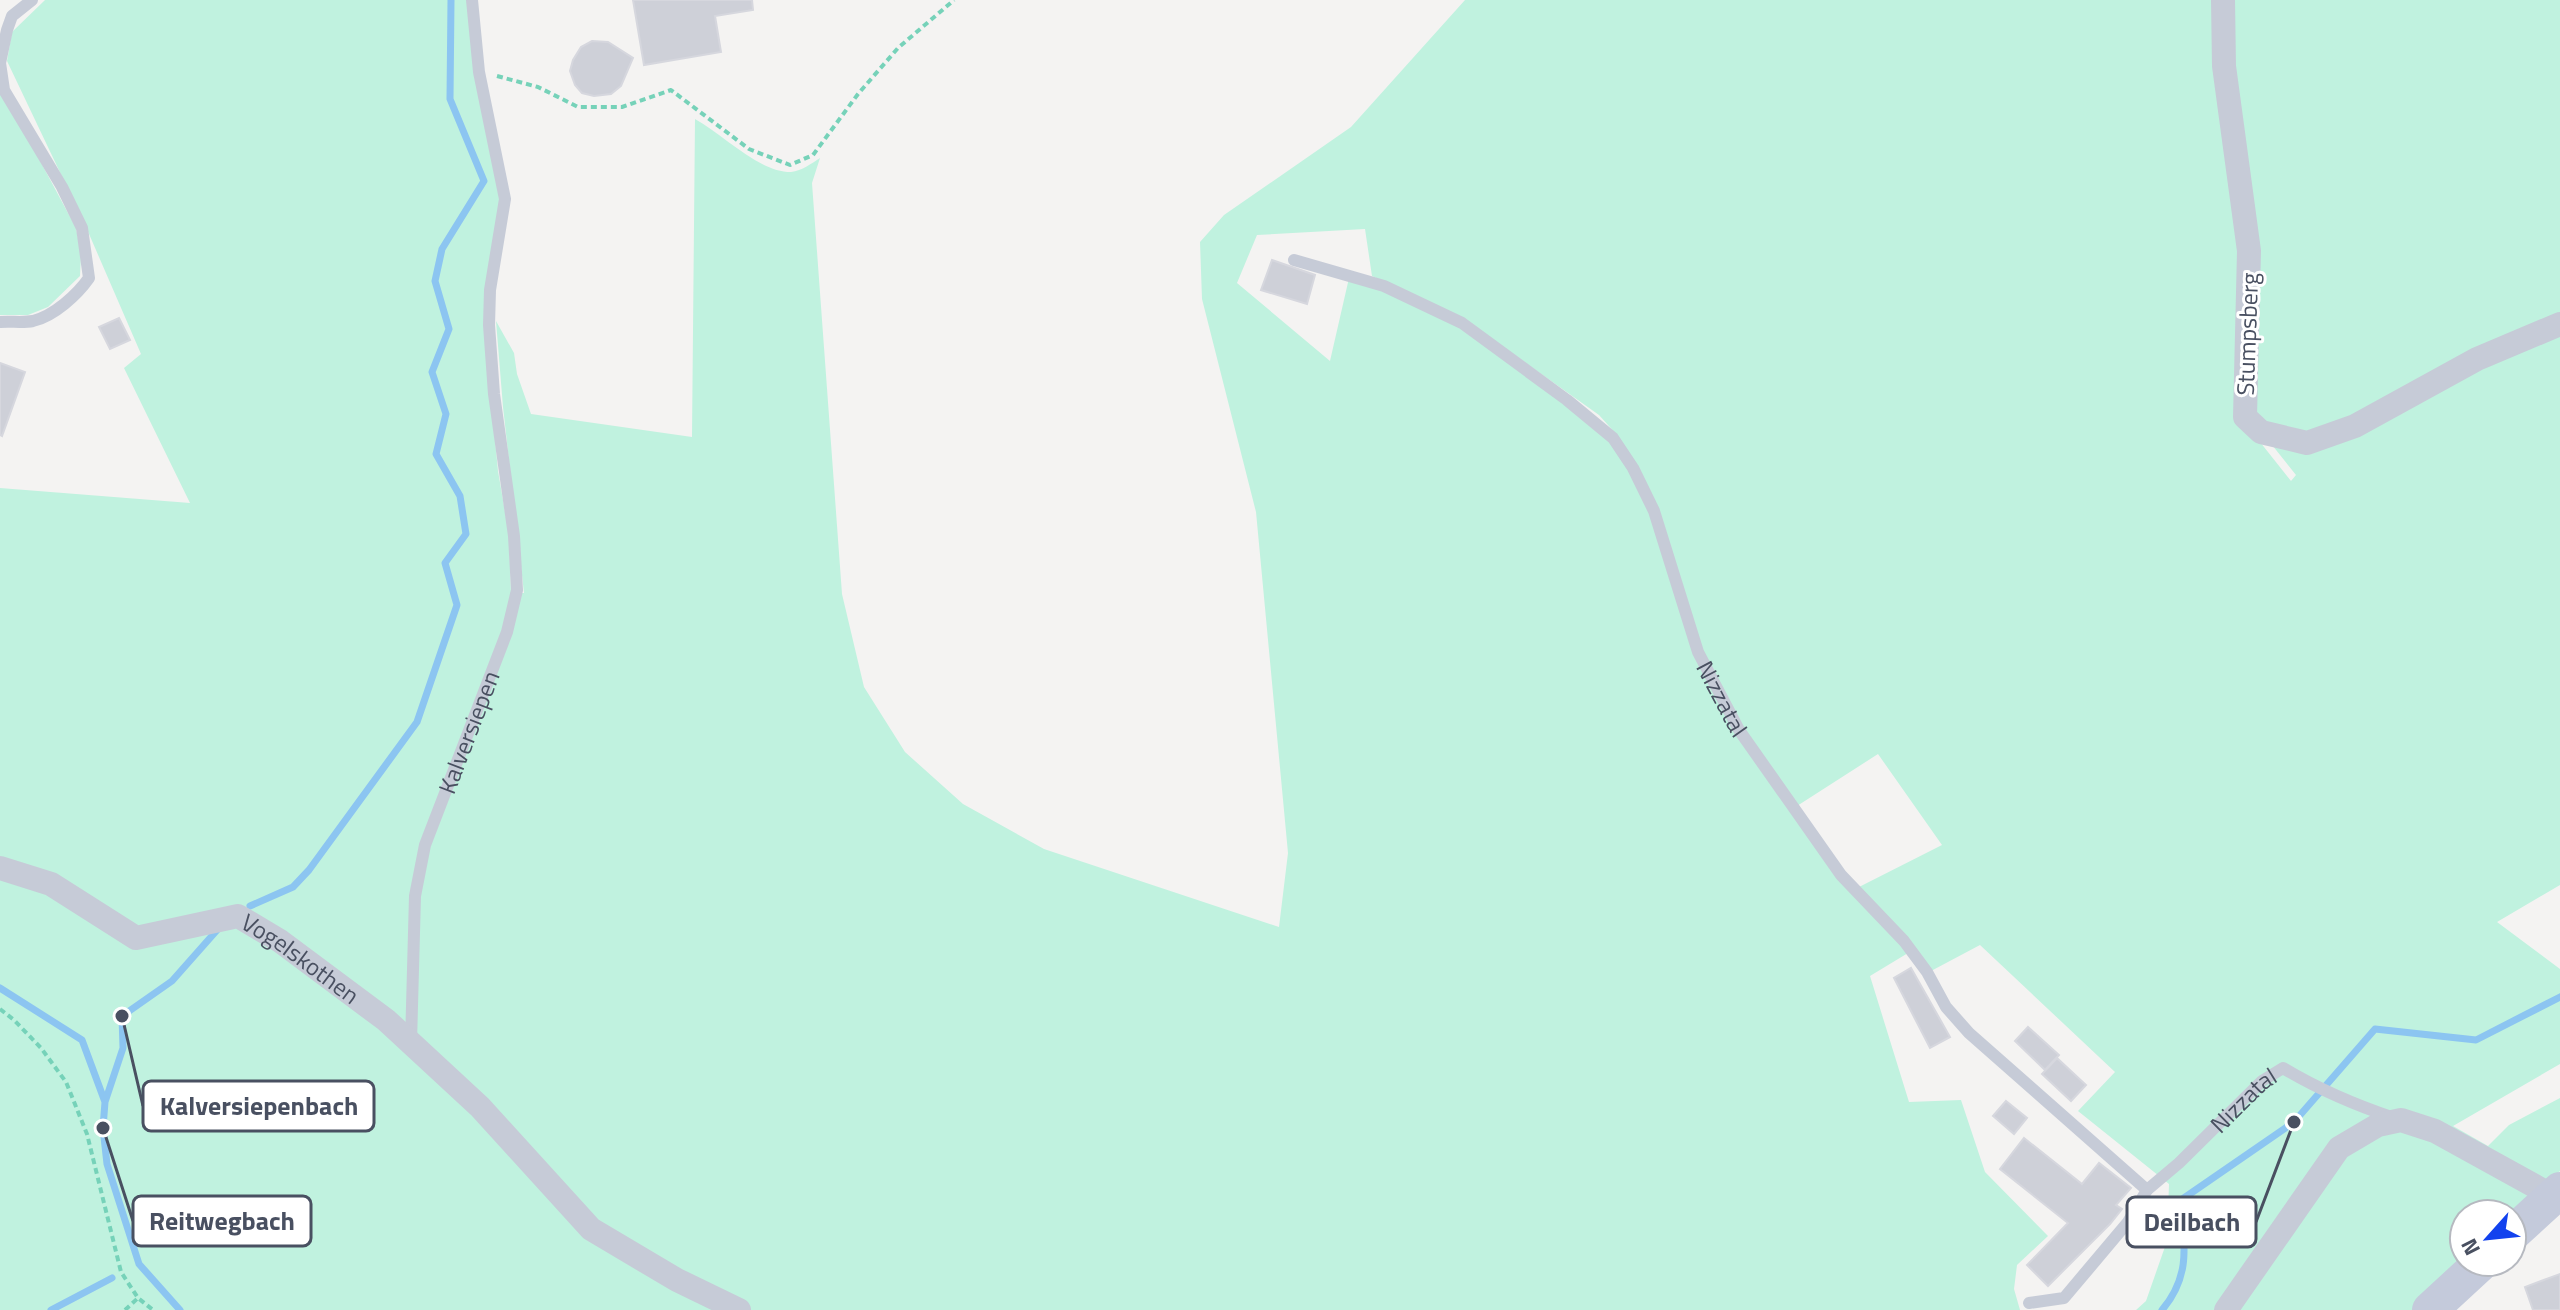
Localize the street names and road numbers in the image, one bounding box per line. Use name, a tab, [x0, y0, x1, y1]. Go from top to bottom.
street label: Stumpsberg	[2227, 272, 2267, 396]
street label: Nizzatal	[1688, 654, 1757, 745]
street label: Kalversiepen	[428, 665, 508, 799]
street label: Vogelskothen	[235, 904, 367, 1012]
street label: Nizzatal	[2202, 1058, 2284, 1141]

